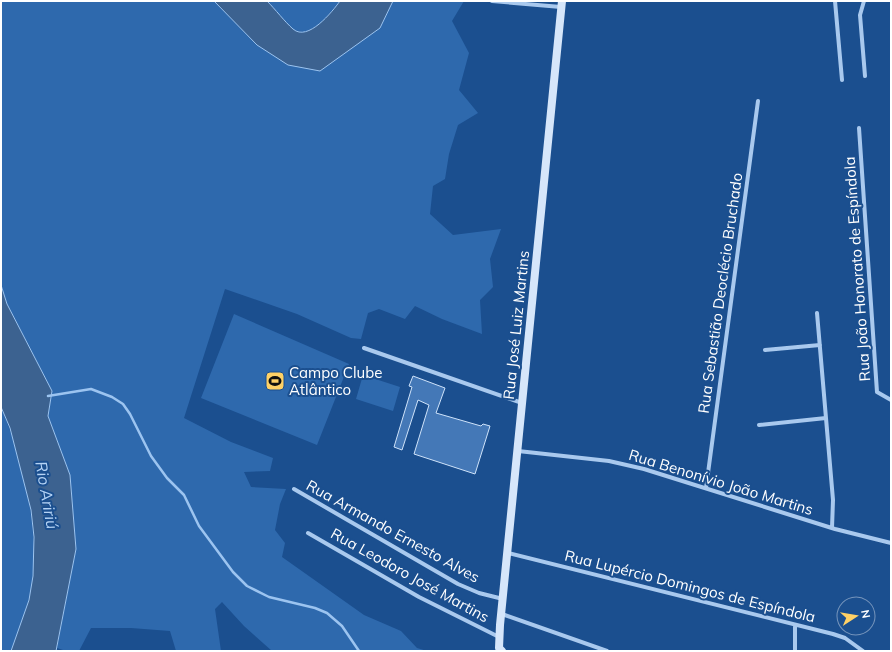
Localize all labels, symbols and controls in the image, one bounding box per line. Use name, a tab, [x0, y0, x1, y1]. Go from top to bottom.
street label: Rua João Honorato de Espíndola	[840, 156, 874, 382]
street label: Rua Sebastião Deoclécio Bruchado	[694, 171, 746, 415]
street label: Rua José Luiz Martins	[499, 250, 533, 400]
place label: Campo Clube Atlântico	[289, 363, 382, 399]
sports icon: Campo Clube Atlântico	[264, 370, 286, 392]
street label: Rua Benonívio João Martins	[627, 445, 815, 519]
water label: Rio Aririú	[31, 460, 63, 530]
street label: Rua Armando Ernesto Alves	[303, 475, 483, 587]
street label: Rua Leodoro José Martins	[328, 524, 492, 626]
street label: Rua Lupércio Domingos de Espíndola	[563, 546, 817, 626]
north arrow	[836, 596, 876, 636]
text: N	[858, 608, 873, 619]

